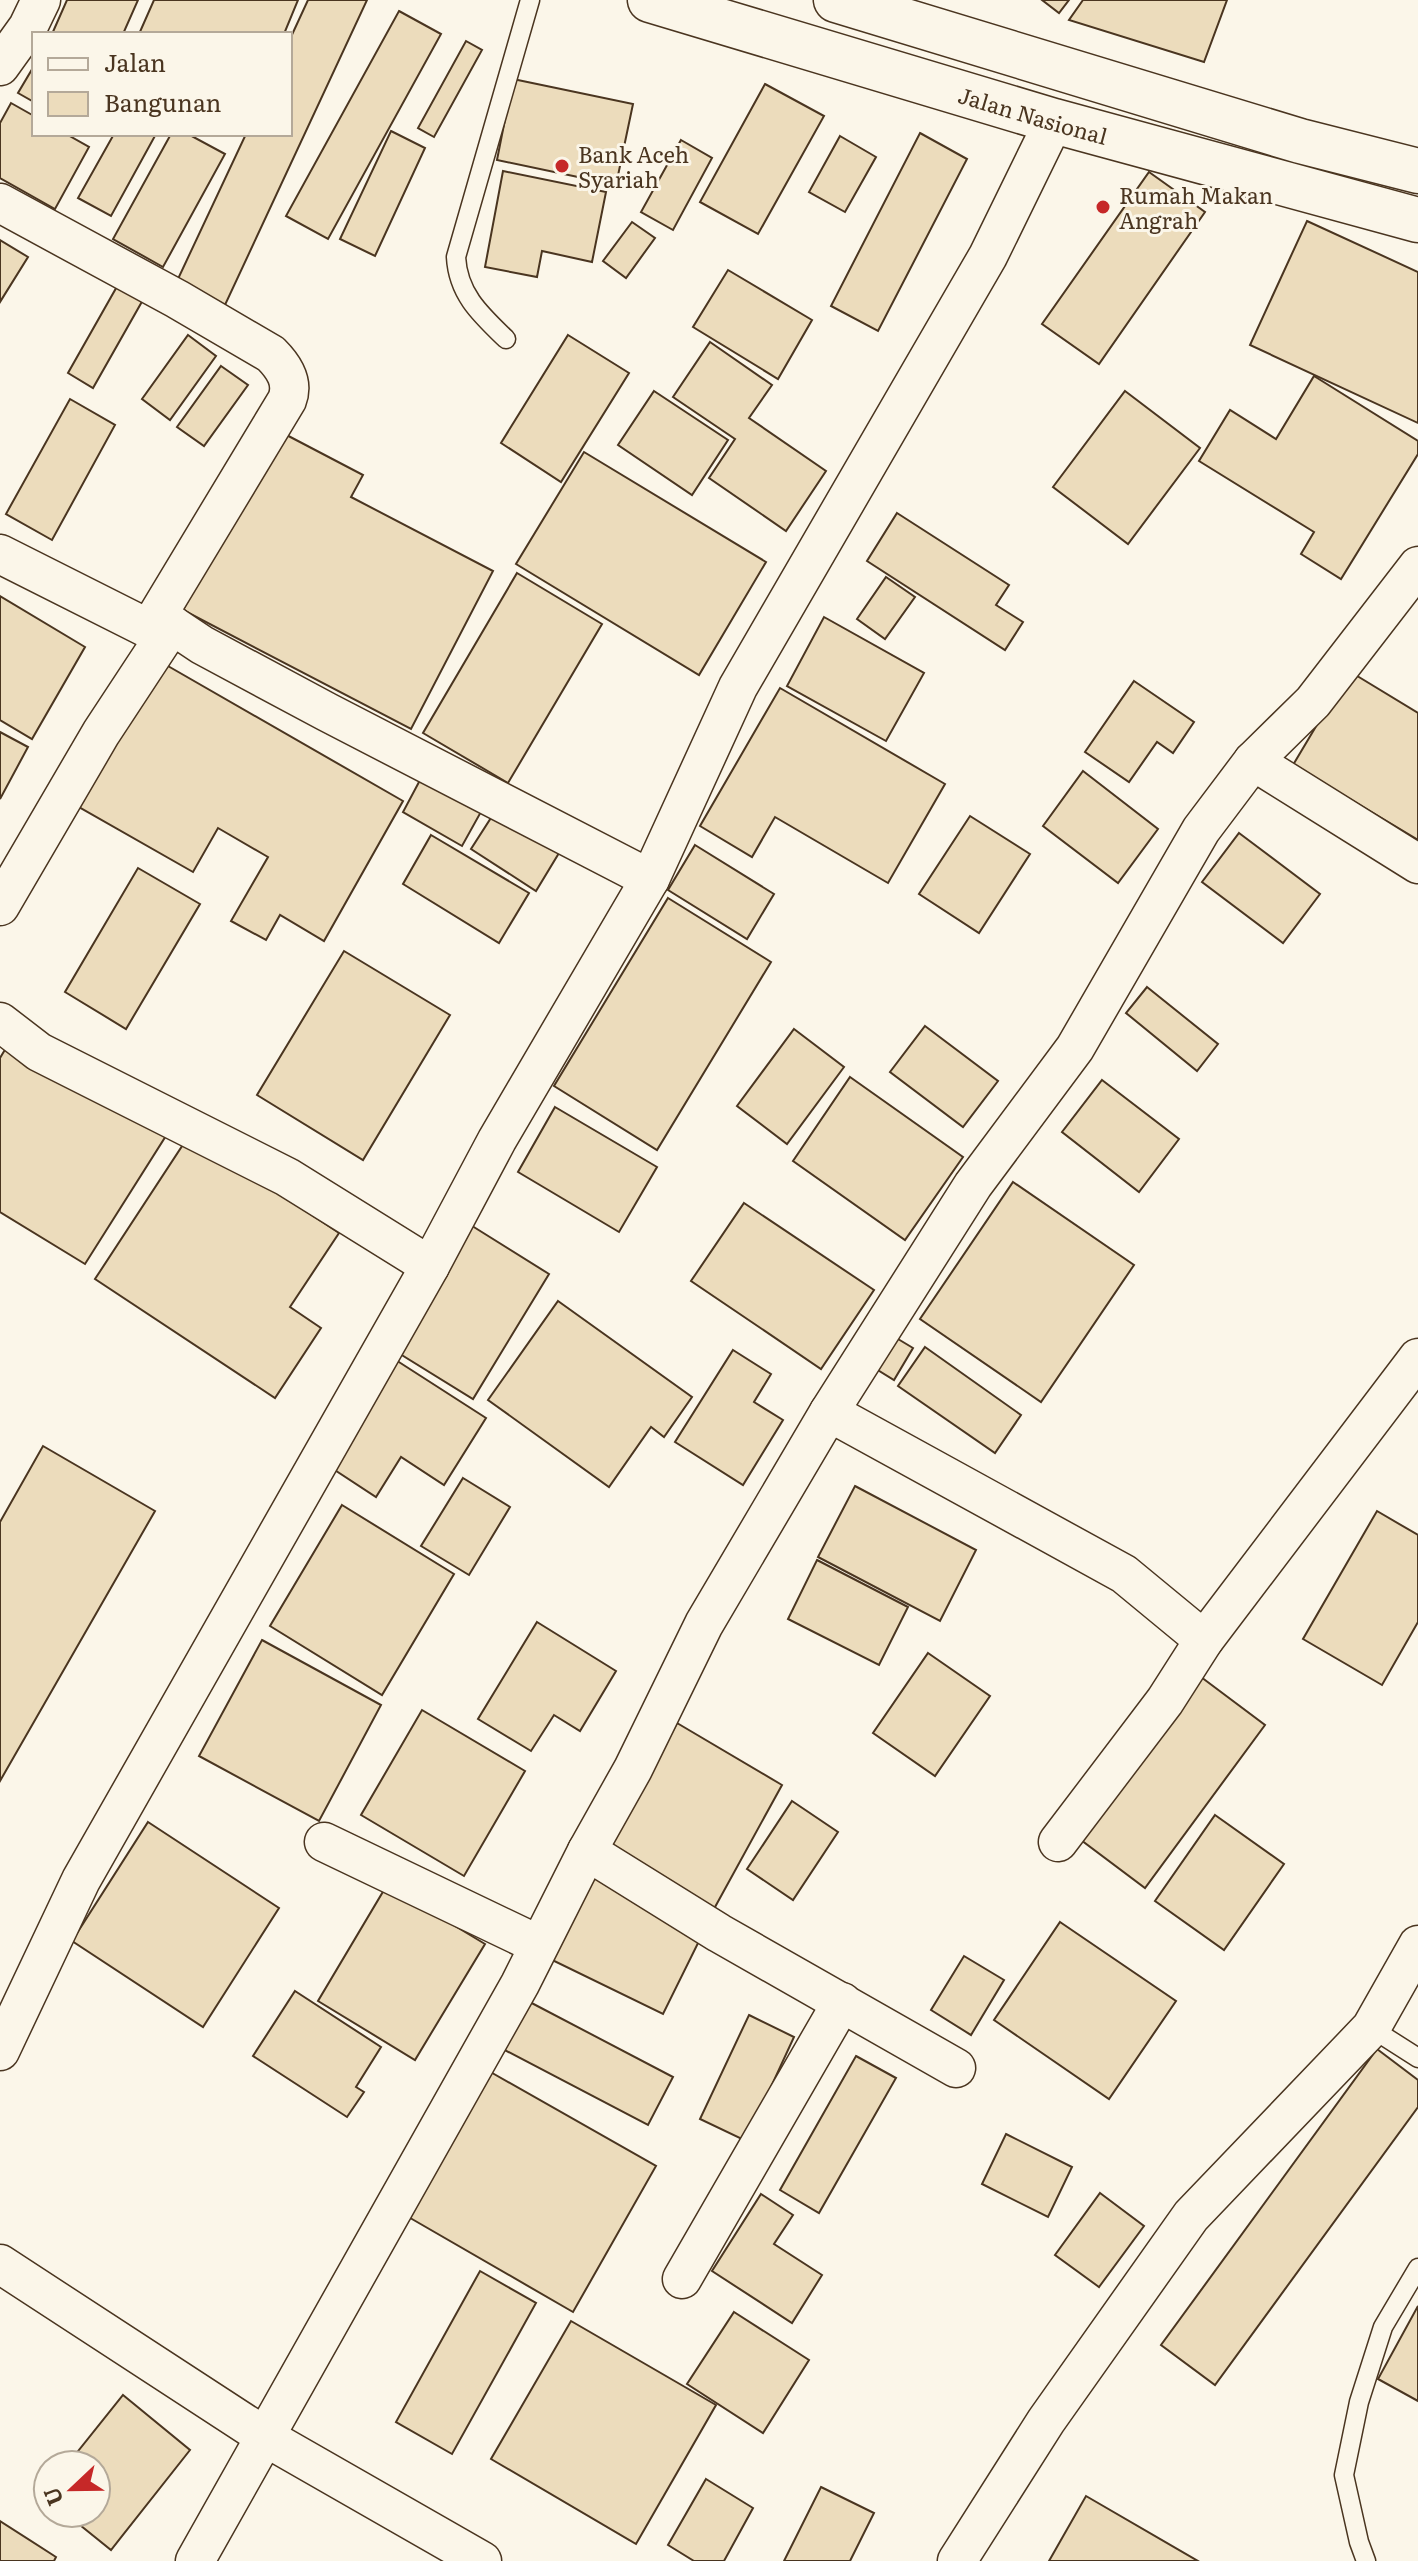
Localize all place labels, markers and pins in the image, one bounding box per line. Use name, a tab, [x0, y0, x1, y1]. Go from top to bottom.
place label: Bank Aceh Syariah	[578, 137, 689, 195]
marker: Bank Aceh Syariah	[553, 157, 571, 175]
place label: Rumah Makan Angrah	[1119, 178, 1273, 236]
marker: Rumah Makan Angrah	[1094, 198, 1112, 216]

